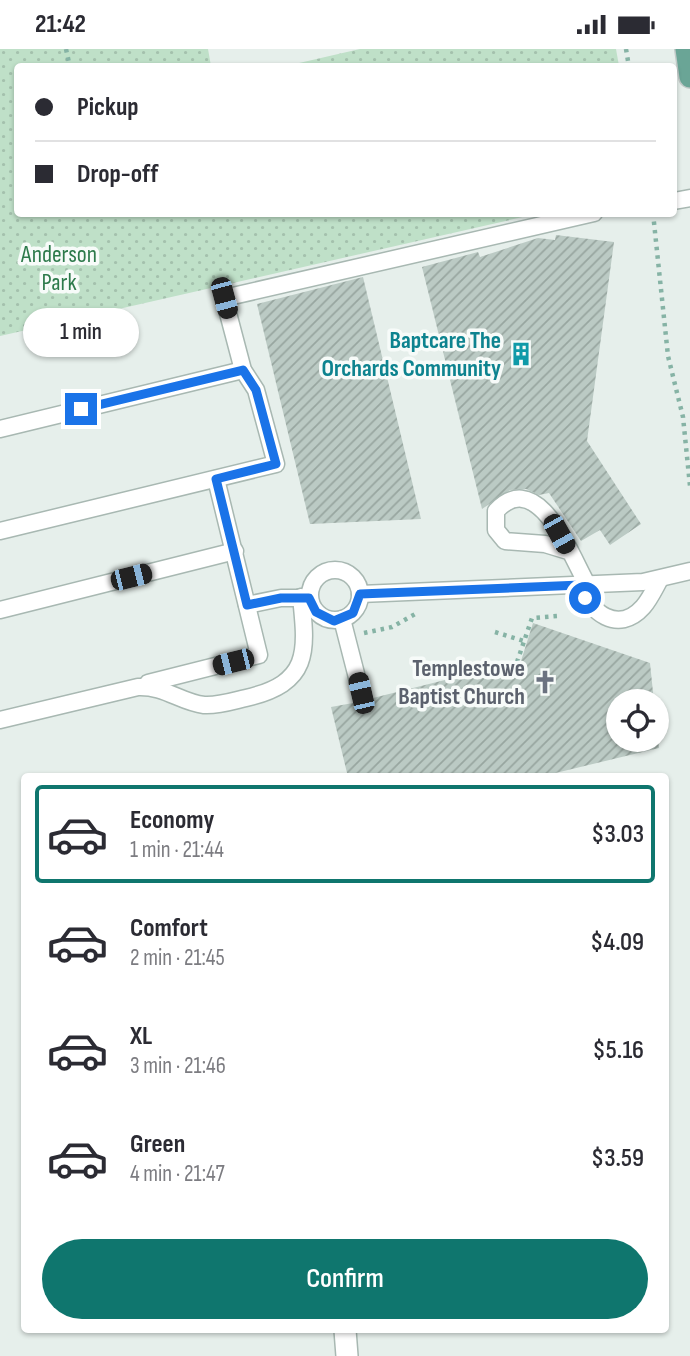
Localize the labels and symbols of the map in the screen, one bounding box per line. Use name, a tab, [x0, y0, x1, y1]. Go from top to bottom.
park label: Anderson Park	[20, 240, 97, 297]
car	[209, 275, 240, 321]
callout: 1 min	[23, 307, 139, 357]
place label: Baptcare The Orchards Community	[322, 326, 501, 383]
building icon: Baptcare The Orchards Community	[507, 340, 535, 368]
route end	[65, 393, 97, 425]
car	[540, 511, 579, 557]
car	[109, 562, 154, 592]
route start	[569, 582, 601, 614]
car	[211, 647, 256, 677]
place label: Templestowe Baptist Church	[398, 654, 525, 711]
church icon: Templestowe Baptist Church	[531, 668, 559, 696]
car	[347, 670, 376, 716]

